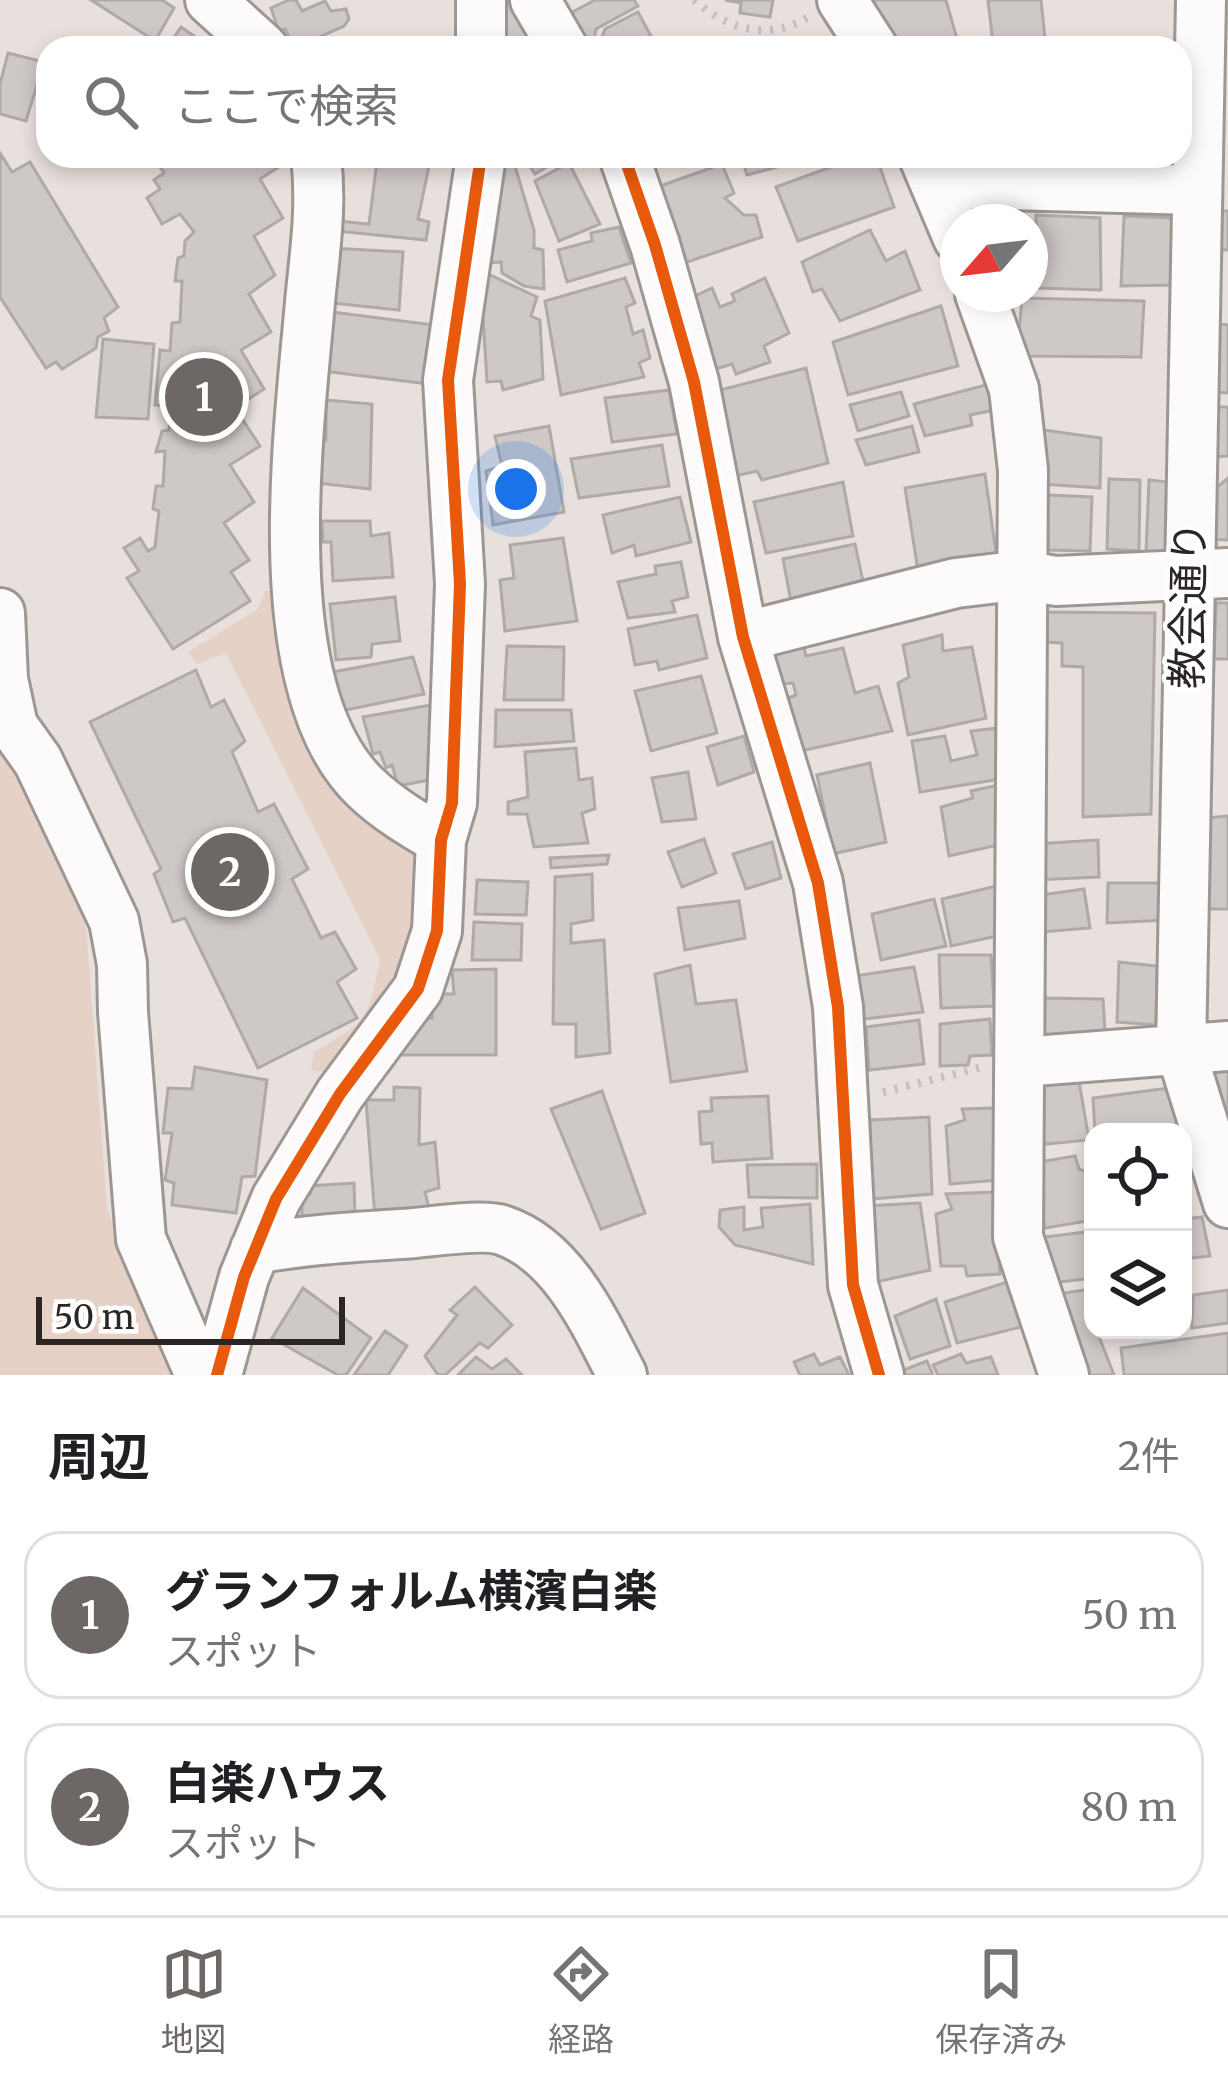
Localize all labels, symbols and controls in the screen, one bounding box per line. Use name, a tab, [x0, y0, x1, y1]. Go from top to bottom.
search box	[36, 36, 1192, 168]
icon: search	[78, 69, 144, 135]
text: ここで検索	[174, 78, 399, 134]
north arrow	[940, 204, 1048, 312]
pin: 1	[165, 352, 243, 442]
your location	[486, 459, 546, 519]
street label: 教会通り	[1161, 521, 1215, 689]
pin: 2	[191, 827, 269, 917]
map controls	[1084, 1123, 1192, 1339]
button: locate	[1084, 1123, 1192, 1231]
button: layers	[1084, 1231, 1192, 1339]
scale bar	[36, 1291, 345, 1344]
text: 50 m	[54, 1297, 135, 1338]
text: 周辺	[48, 1425, 150, 1489]
text: 2件	[1118, 1432, 1180, 1481]
text: グランフォルム横濱白楽	[165, 1563, 658, 1619]
text: 1	[81, 1591, 99, 1640]
text: 50 m	[1082, 1591, 1177, 1640]
text: スポット	[165, 1627, 321, 1676]
text: 白楽ハウス	[165, 1755, 390, 1811]
text: 2	[79, 1783, 101, 1832]
text: 80 m	[1081, 1783, 1177, 1832]
text: スポット	[165, 1819, 321, 1868]
tab: 地図	[161, 1941, 227, 2061]
tab: 経路	[548, 1941, 614, 2061]
tab: 保存済み	[935, 1941, 1067, 2061]

